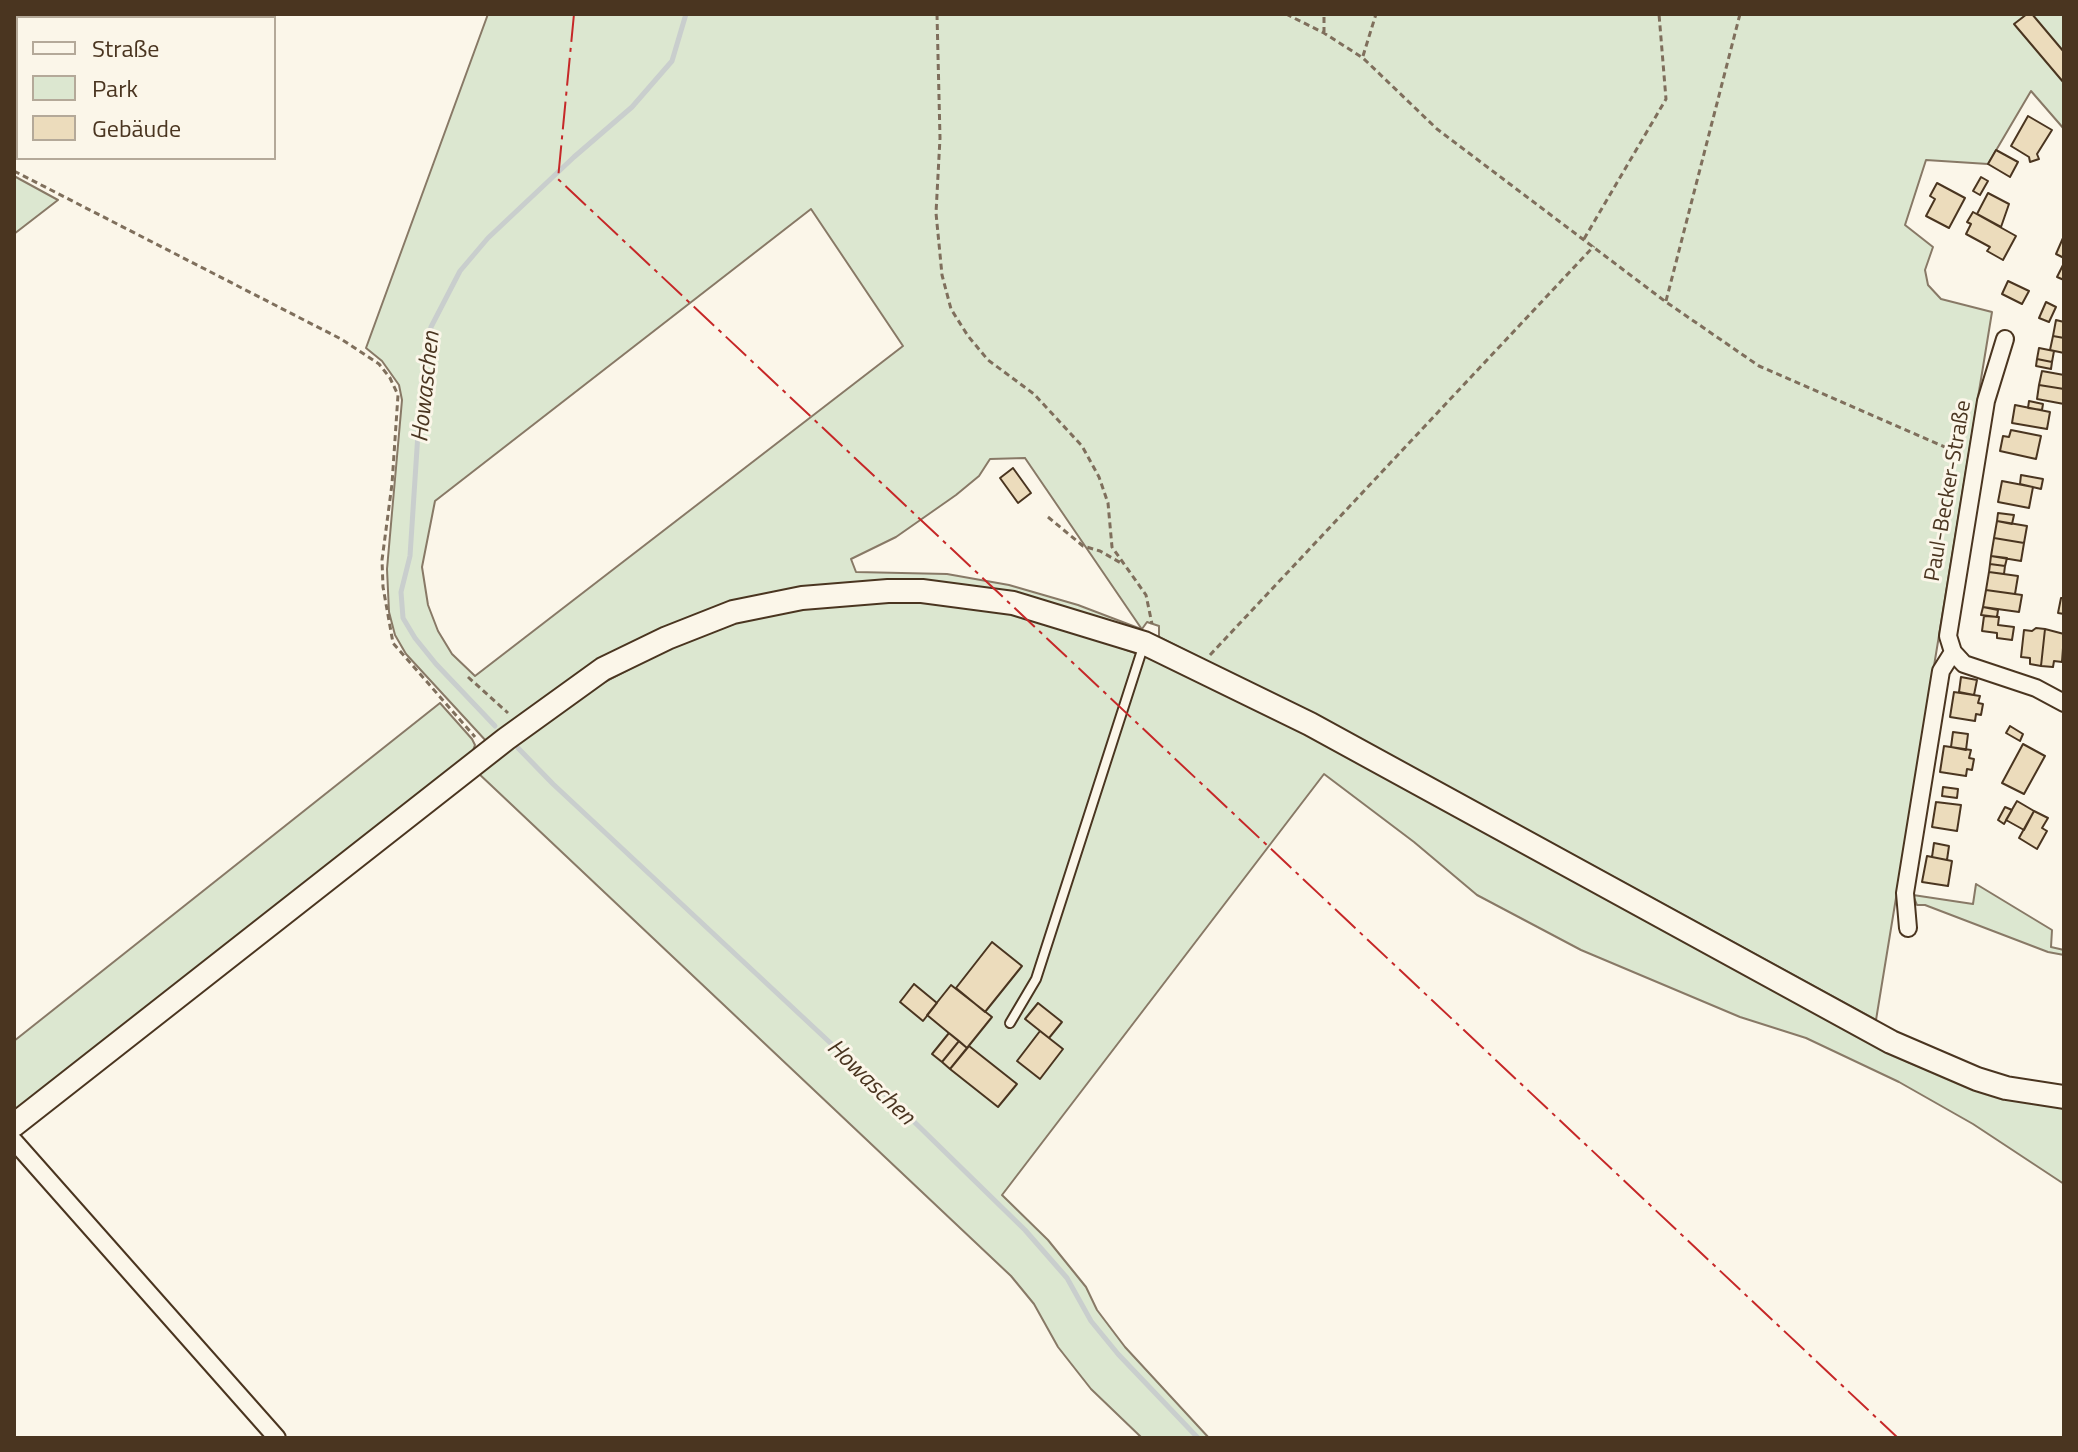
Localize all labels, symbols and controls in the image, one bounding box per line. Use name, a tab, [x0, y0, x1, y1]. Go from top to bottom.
legend	[16, 16, 276, 160]
text: Straße	[92, 30, 159, 66]
text: Park	[92, 70, 138, 106]
text: Gebäude	[92, 110, 181, 146]
water label: Howaschen	[407, 330, 447, 444]
street label: Paul-Becker-Straße	[1920, 398, 1978, 584]
water label: Howaschen	[820, 1034, 920, 1132]

